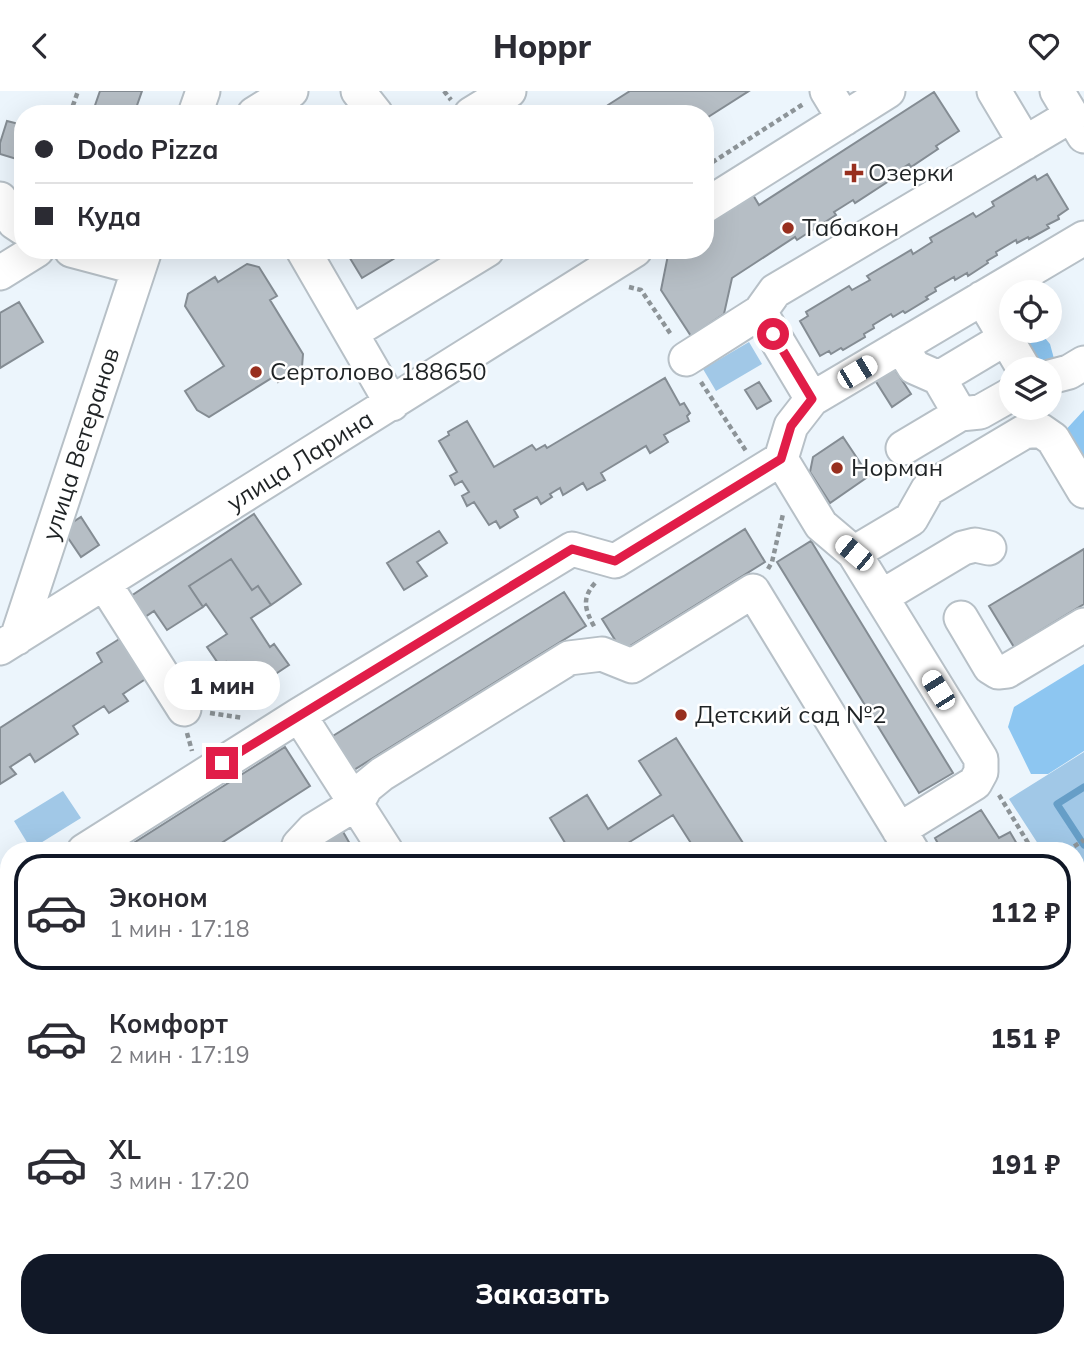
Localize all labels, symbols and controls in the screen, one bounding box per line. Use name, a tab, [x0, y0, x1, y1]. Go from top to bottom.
text: Hoppr	[493, 26, 591, 66]
icon: back	[21, 27, 59, 65]
icon: heart	[1025, 27, 1063, 65]
text: Dodo Pizza	[77, 133, 218, 166]
place label: Озерки	[868, 157, 954, 187]
marker: Озерки	[846, 165, 862, 181]
text: Куда	[77, 200, 141, 233]
place label: Табакон	[802, 212, 899, 242]
marker: Табакон	[780, 220, 796, 236]
map controls	[999, 280, 1062, 420]
button: locate	[999, 280, 1062, 343]
route start	[757, 318, 789, 350]
street label: улица Ветеранов	[35, 343, 125, 544]
car	[834, 352, 881, 392]
place label: Сертолово 188650	[270, 356, 487, 386]
button: layers	[999, 357, 1062, 420]
marker: Сертолово 188650	[248, 364, 264, 380]
street label: улица Ларина	[221, 403, 378, 517]
place label: Норман	[851, 452, 943, 482]
marker: Норман	[829, 460, 845, 476]
car	[832, 531, 877, 575]
callout: 1 мин	[164, 661, 280, 711]
car	[918, 667, 959, 713]
text: 1 мин	[189, 671, 255, 700]
place label: Детский сад №2	[695, 699, 886, 729]
marker: Детский сад №2	[673, 707, 689, 723]
route end	[206, 747, 238, 779]
icon: car	[25, 881, 88, 944]
text: Эконом	[109, 881, 208, 914]
text: 112 ₽	[990, 896, 1060, 929]
text: 1 мин · 17:18	[109, 914, 249, 943]
icon: car	[25, 1007, 88, 1070]
text: Комфорт	[109, 1007, 228, 1040]
text: 151 ₽	[990, 1022, 1060, 1055]
text: 2 мин · 17:19	[109, 1040, 249, 1069]
icon: car	[25, 1133, 88, 1196]
text: XL	[109, 1133, 141, 1166]
text: 191 ₽	[990, 1148, 1060, 1181]
text: 3 мин · 17:20	[109, 1166, 249, 1195]
button: Заказать	[21, 1254, 1064, 1334]

